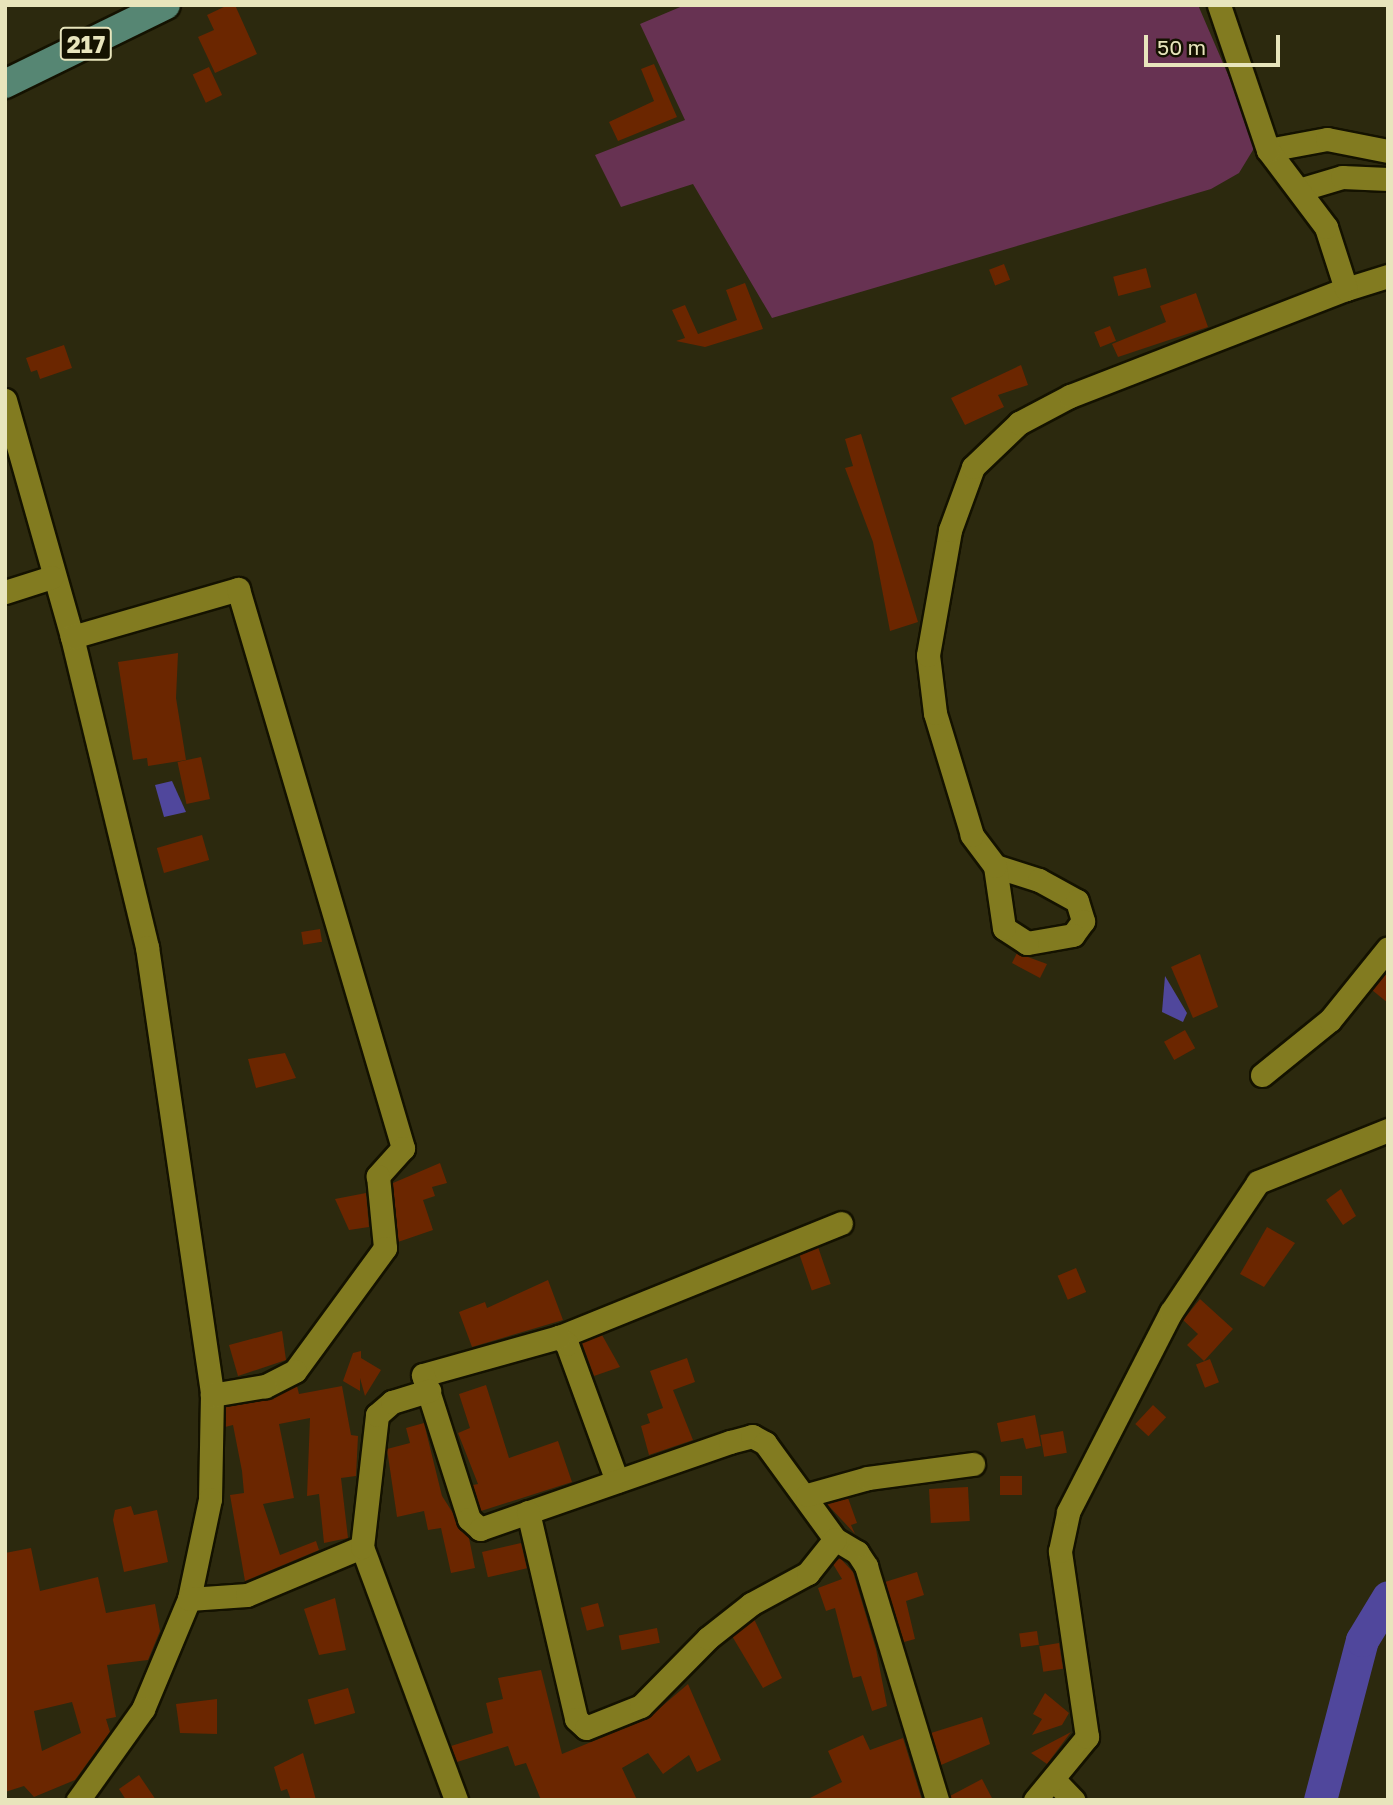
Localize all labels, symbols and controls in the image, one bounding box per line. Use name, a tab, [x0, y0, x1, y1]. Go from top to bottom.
scale bar	[1148, 21, 1284, 65]
road number: 217	[60, 24, 112, 64]
text: 50 m	[1157, 34, 1206, 60]

